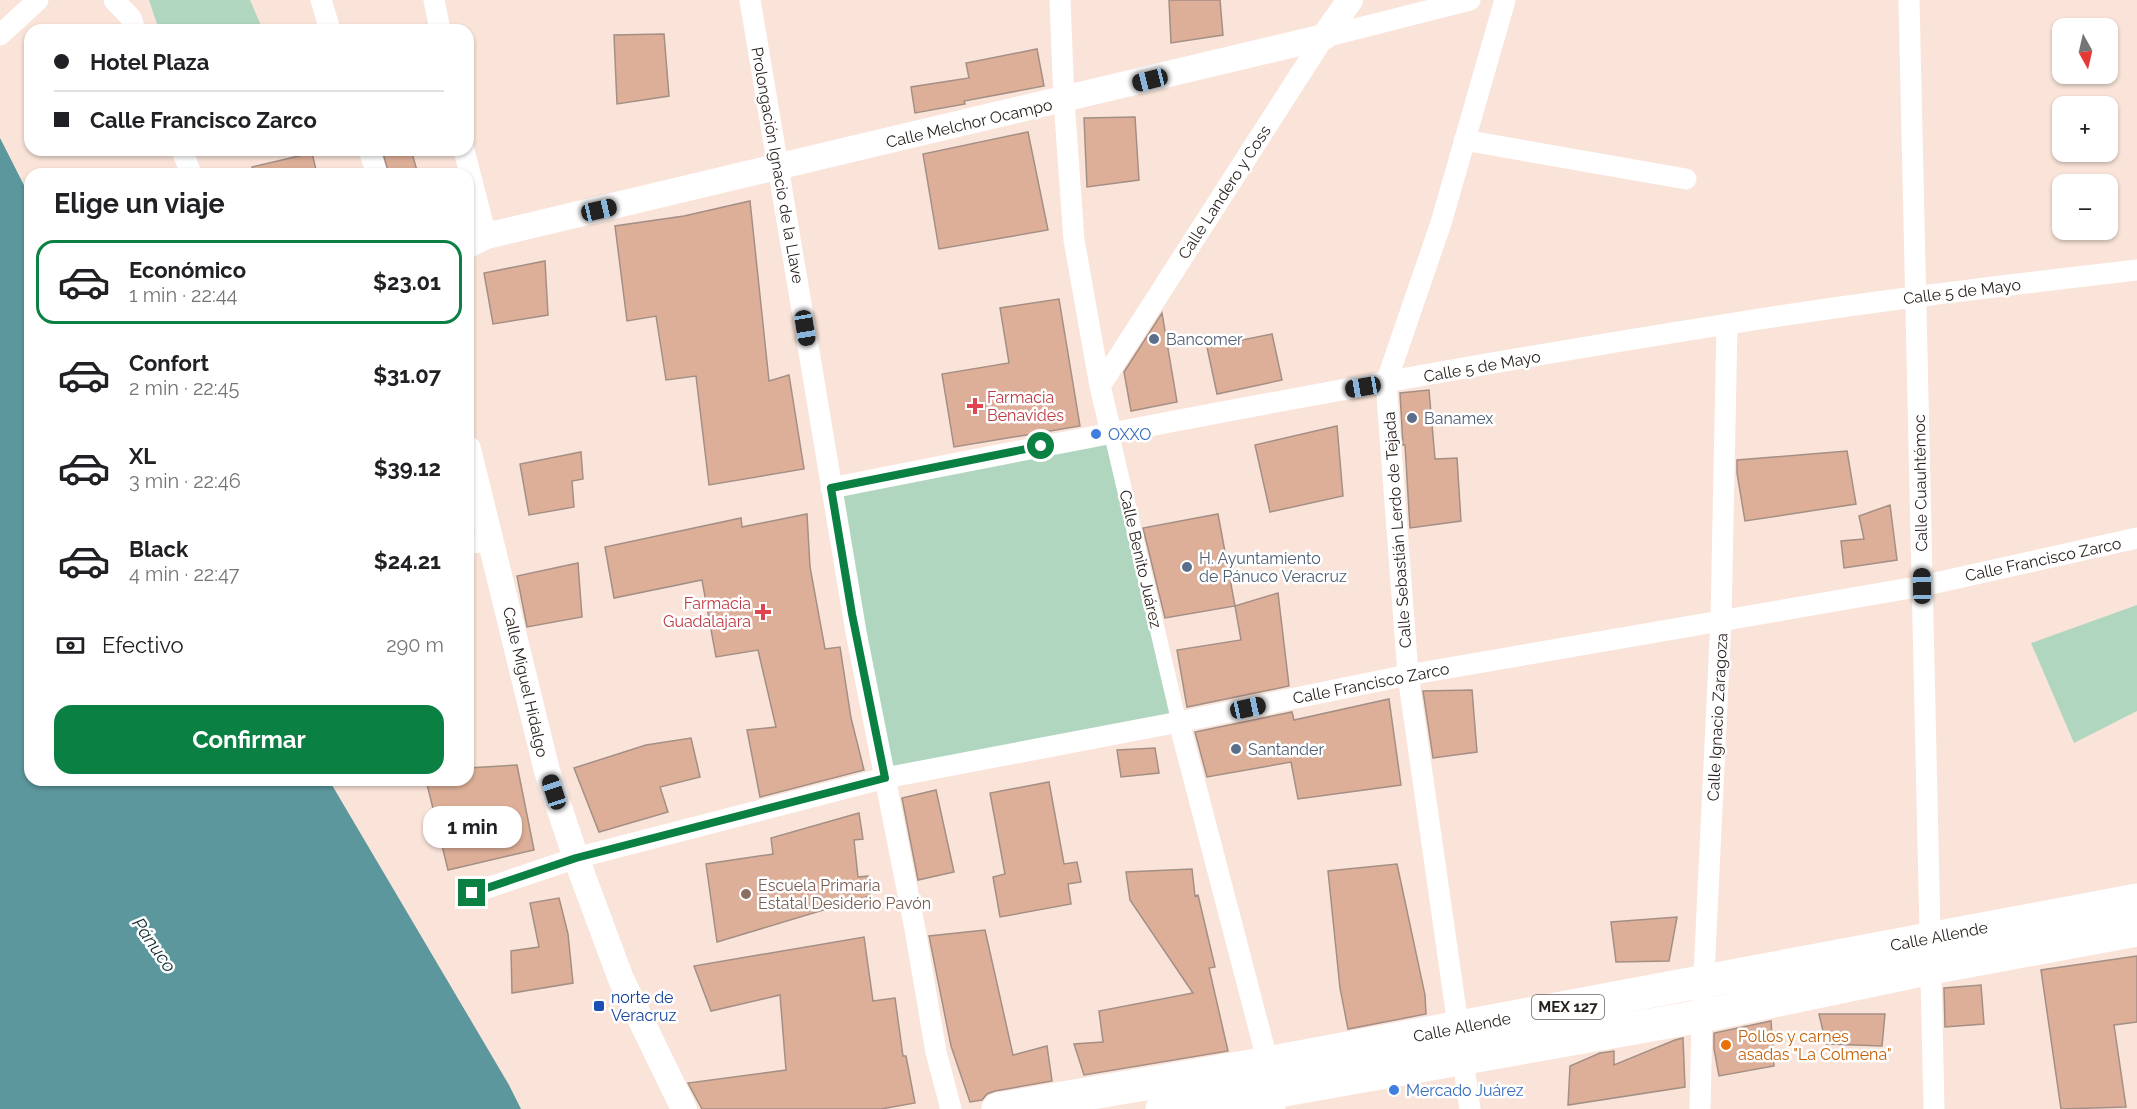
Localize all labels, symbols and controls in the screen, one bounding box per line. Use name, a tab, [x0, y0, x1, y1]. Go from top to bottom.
north arrow	[2052, 18, 2118, 84]
map controls	[2052, 18, 2118, 240]
street label: Prolongación Ignacio de la Llave	[747, 45, 808, 285]
text: Hotel Plaza	[90, 49, 209, 75]
car	[1130, 67, 1170, 93]
street label: Calle Melchor Ocampo	[884, 95, 1054, 152]
button: +	[2052, 96, 2118, 162]
text: Calle Francisco Zarco	[90, 107, 317, 133]
street label: Calle Landero y Coss	[1174, 122, 1275, 263]
button: −	[2052, 174, 2118, 240]
text: Elige un viaje	[54, 188, 225, 219]
car	[579, 197, 619, 223]
icon: car	[57, 255, 111, 309]
text: Económico	[129, 257, 246, 283]
text: $23.01	[373, 269, 441, 295]
street label: Calle 5 de Mayo	[1902, 275, 2022, 308]
text: 1 min · 22:44	[129, 283, 237, 307]
car	[793, 309, 817, 347]
place label: Bancomer	[1166, 330, 1243, 349]
marker: Bancomer	[1147, 332, 1161, 346]
street label: Calle 5 de Mayo	[1422, 347, 1542, 386]
icon: car	[57, 348, 111, 402]
text: Confort	[129, 350, 209, 376]
text: $31.07	[373, 362, 441, 388]
car	[1344, 375, 1382, 399]
text: 2 min · 22:45	[129, 376, 239, 400]
place label: Farmacia Benavides	[987, 388, 1064, 425]
marker: Farmacia Benavides	[968, 399, 982, 413]
place label: Banamex	[1424, 409, 1493, 428]
street label: Calle Sebastián Lerdo de Tejada	[1380, 411, 1415, 649]
marker: Banamex	[1405, 411, 1419, 425]
street label: Calle Cuauhtémoc	[1910, 414, 1931, 552]
place label: OXXO	[1108, 425, 1151, 444]
marker: OXXO	[1089, 427, 1103, 441]
route start	[1027, 432, 1054, 459]
icon: car	[57, 441, 111, 495]
text: XL	[129, 443, 156, 469]
text: $39.12	[374, 455, 441, 481]
text: 3 min · 22:46	[129, 469, 241, 493]
street label: Calle Benito Juárez	[1115, 488, 1166, 630]
icon: car	[57, 534, 111, 588]
street label: Calle Francisco Zarco	[1963, 534, 2123, 585]
text: Black	[129, 536, 188, 562]
text: $24.21	[374, 548, 441, 574]
place label: H. Ayuntamiento de Pánuco Veracruz	[1199, 549, 1347, 586]
marker: H. Ayuntamiento de Pánuco Veracruz	[1180, 560, 1194, 574]
text: 4 min · 22:47	[129, 562, 240, 586]
car	[1913, 568, 1931, 604]
place label: Farmacia Guadalajara	[663, 594, 751, 631]
street label: Calle Miguel Hidalgo	[499, 605, 552, 759]
marker: Farmacia Guadalajara	[756, 605, 770, 619]
icon: cash	[54, 629, 87, 662]
text: Efectivo	[102, 632, 184, 658]
street label: Calle Ignacio Zaragoza	[1704, 632, 1731, 802]
text: 290 m	[386, 633, 444, 657]
street label: Calle Francisco Zarco	[1291, 659, 1451, 708]
car	[1229, 695, 1267, 721]
button: Confirmar	[54, 705, 444, 774]
place label: Santander	[1248, 740, 1324, 759]
marker: Santander	[1229, 742, 1243, 756]
car	[540, 772, 568, 812]
callout: 1 min	[422, 806, 522, 848]
text: 1 min	[447, 815, 498, 839]
place label: Escuela Primaria Estatal Desiderio Pavón	[758, 876, 931, 913]
route end	[458, 879, 485, 906]
marker: Escuela Primaria Estatal Desiderio Pavón	[739, 887, 753, 901]
water label: Pánuco	[128, 913, 181, 976]
street label: Calle Allende	[1889, 918, 1989, 955]
place label: norte de Veracruz	[611, 988, 676, 1025]
road number: MEX 127	[1532, 995, 1604, 1019]
marker: norte de Veracruz	[592, 999, 606, 1013]
street label: Calle Allende	[1412, 1009, 1512, 1046]
place label: Pollos y carnes asadas "La Colmena"	[1738, 1027, 1892, 1064]
marker: Pollos y carnes asadas "La Colmena"	[1719, 1038, 1733, 1052]
place label: Mercado Juárez	[1406, 1081, 1524, 1100]
marker: Mercado Juárez	[1387, 1083, 1401, 1097]

